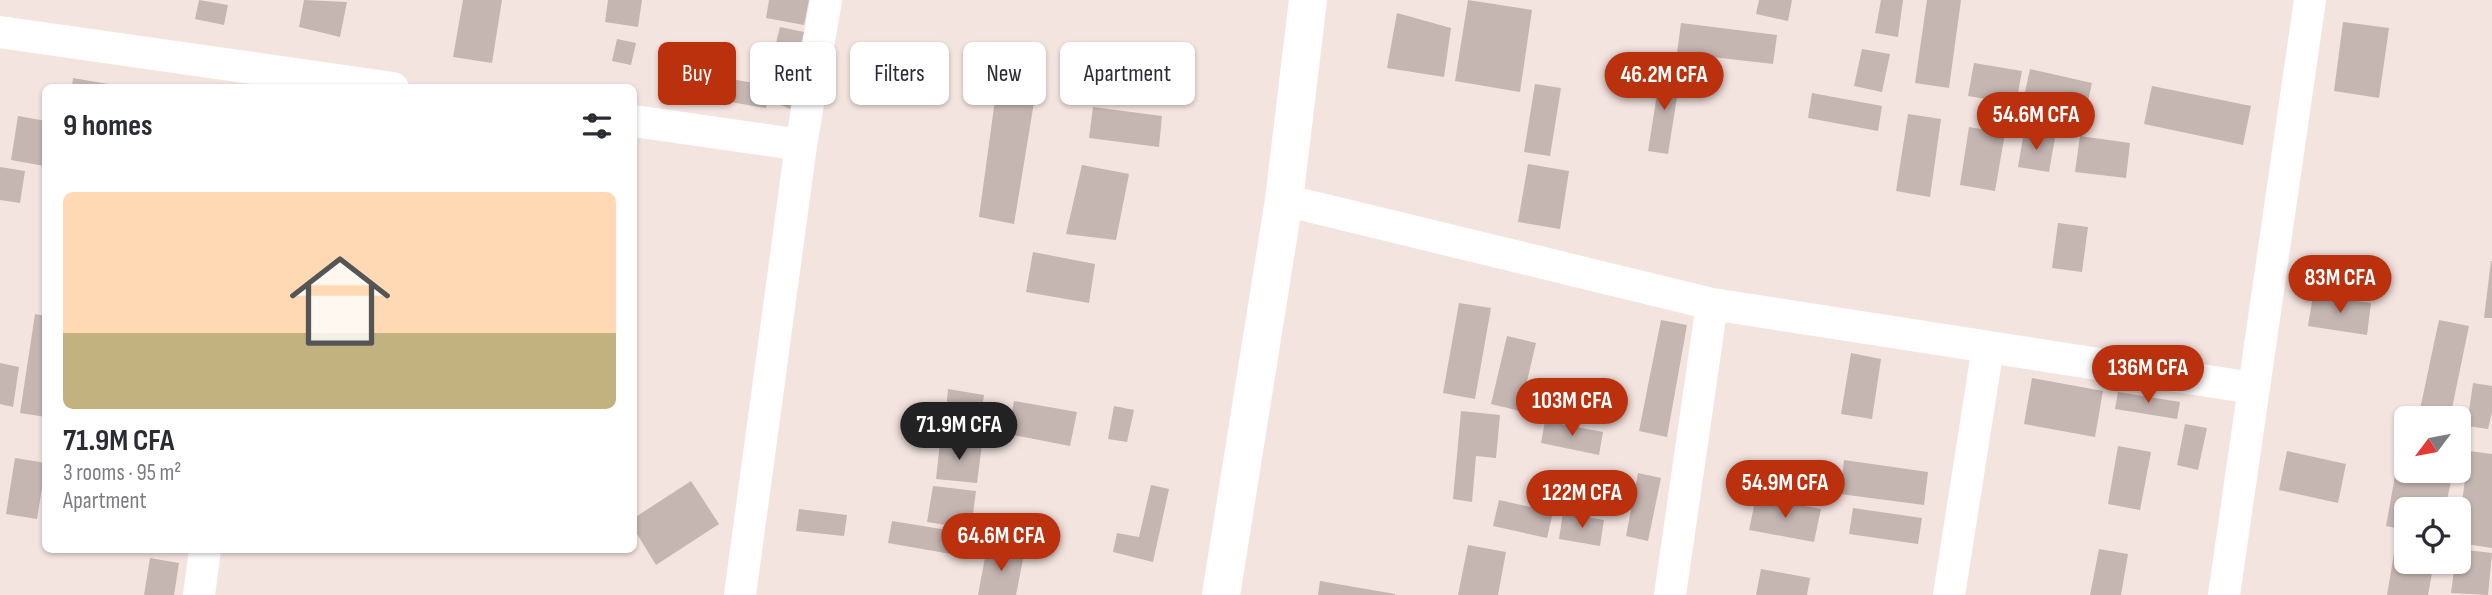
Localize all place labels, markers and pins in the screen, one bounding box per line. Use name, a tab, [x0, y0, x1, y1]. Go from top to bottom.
pin: 46.2M CFA	[1584, 52, 1744, 112]
pin: 54.6M CFA	[1956, 92, 2116, 152]
pin: 83M CFA	[2275, 256, 2405, 315]
pin: 136M CFA	[2076, 346, 2220, 405]
pin: 103M CFA	[1500, 378, 1644, 438]
pin: 71.9M CFA	[879, 402, 1039, 462]
pin: 54.9M CFA	[1705, 461, 1865, 520]
pin: 122M CFA	[1510, 470, 1654, 530]
pin: 64.6M CFA	[921, 514, 1081, 573]

